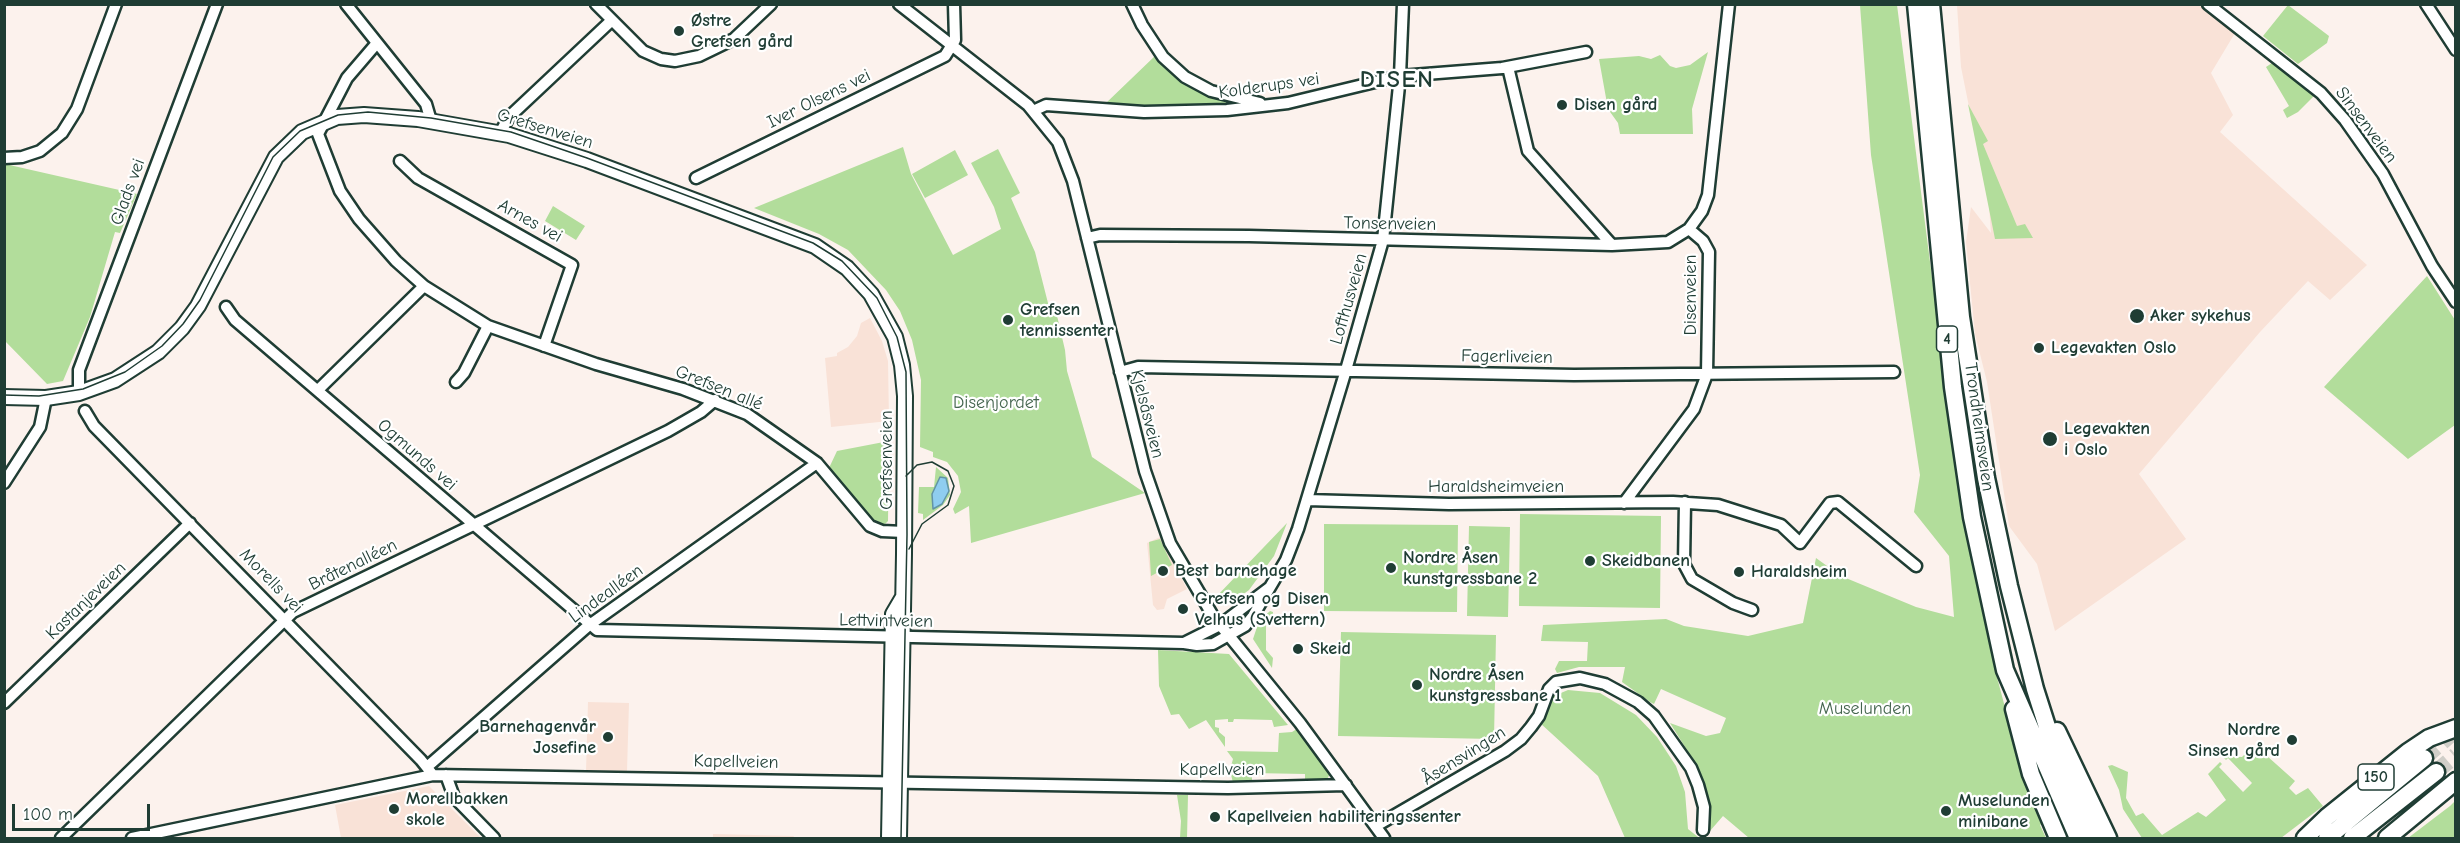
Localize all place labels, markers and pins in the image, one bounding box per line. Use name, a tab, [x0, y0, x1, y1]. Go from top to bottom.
place label: Østre Grefsen gård	[691, 10, 793, 52]
marker: Østre Grefsen gård	[672, 24, 686, 38]
place label: Disen gård	[1574, 94, 1657, 116]
marker: Disen gård	[1555, 98, 1569, 112]
place label: Grefsen tennissenter	[1020, 299, 1114, 342]
place label: Aker sykehus	[2150, 305, 2251, 327]
marker: Aker sykehus	[2128, 307, 2146, 325]
marker: Grefsen tennissenter	[1001, 313, 1015, 327]
place label: Legevakten Oslo	[2051, 337, 2176, 359]
marker: Legevakten Oslo	[2032, 341, 2046, 355]
place label: Legevakten i Oslo	[2064, 418, 2150, 460]
marker: Legevakten i Oslo	[2041, 430, 2059, 448]
place label: Nordre Åsen kunstgressbane 2	[1403, 547, 1537, 590]
place label: Skeidbanen	[1602, 550, 1690, 572]
marker: Skeidbanen	[1583, 554, 1597, 568]
place label: Best barnehage	[1175, 560, 1297, 582]
marker: Nordre Åsen kunstgressbane 2	[1384, 561, 1398, 575]
place label: Haraldsheim	[1751, 561, 1847, 583]
marker: Best barnehage	[1156, 564, 1170, 578]
marker: Haraldsheim	[1732, 565, 1746, 579]
place label: Grefsen og Disen Velhus (Svettern)	[1195, 588, 1329, 630]
marker: Grefsen og Disen Velhus (Svettern)	[1176, 602, 1190, 616]
place label: Skeid	[1310, 638, 1351, 660]
marker: Skeid	[1291, 642, 1305, 656]
place label: Nordre Åsen kunstgressbane 1	[1429, 664, 1561, 706]
marker: Nordre Åsen kunstgressbane 1	[1410, 678, 1424, 692]
place label: Barnehagenvår Josefine	[479, 716, 596, 758]
place label: Nordre Sinsen gård	[2188, 719, 2280, 762]
marker: Barnehagenvår Josefine	[601, 730, 615, 744]
marker: Nordre Sinsen gård	[2285, 733, 2299, 747]
place label: Morellbakken skole	[406, 788, 508, 830]
place label: Muselunden minibane	[1958, 790, 2050, 832]
marker: Morellbakken skole	[387, 802, 401, 816]
marker: Muselunden minibane	[1939, 804, 1953, 818]
place label: Kapellveien habiliteringssenter	[1227, 806, 1461, 828]
marker: Kapellveien habiliteringssenter	[1208, 810, 1222, 824]

